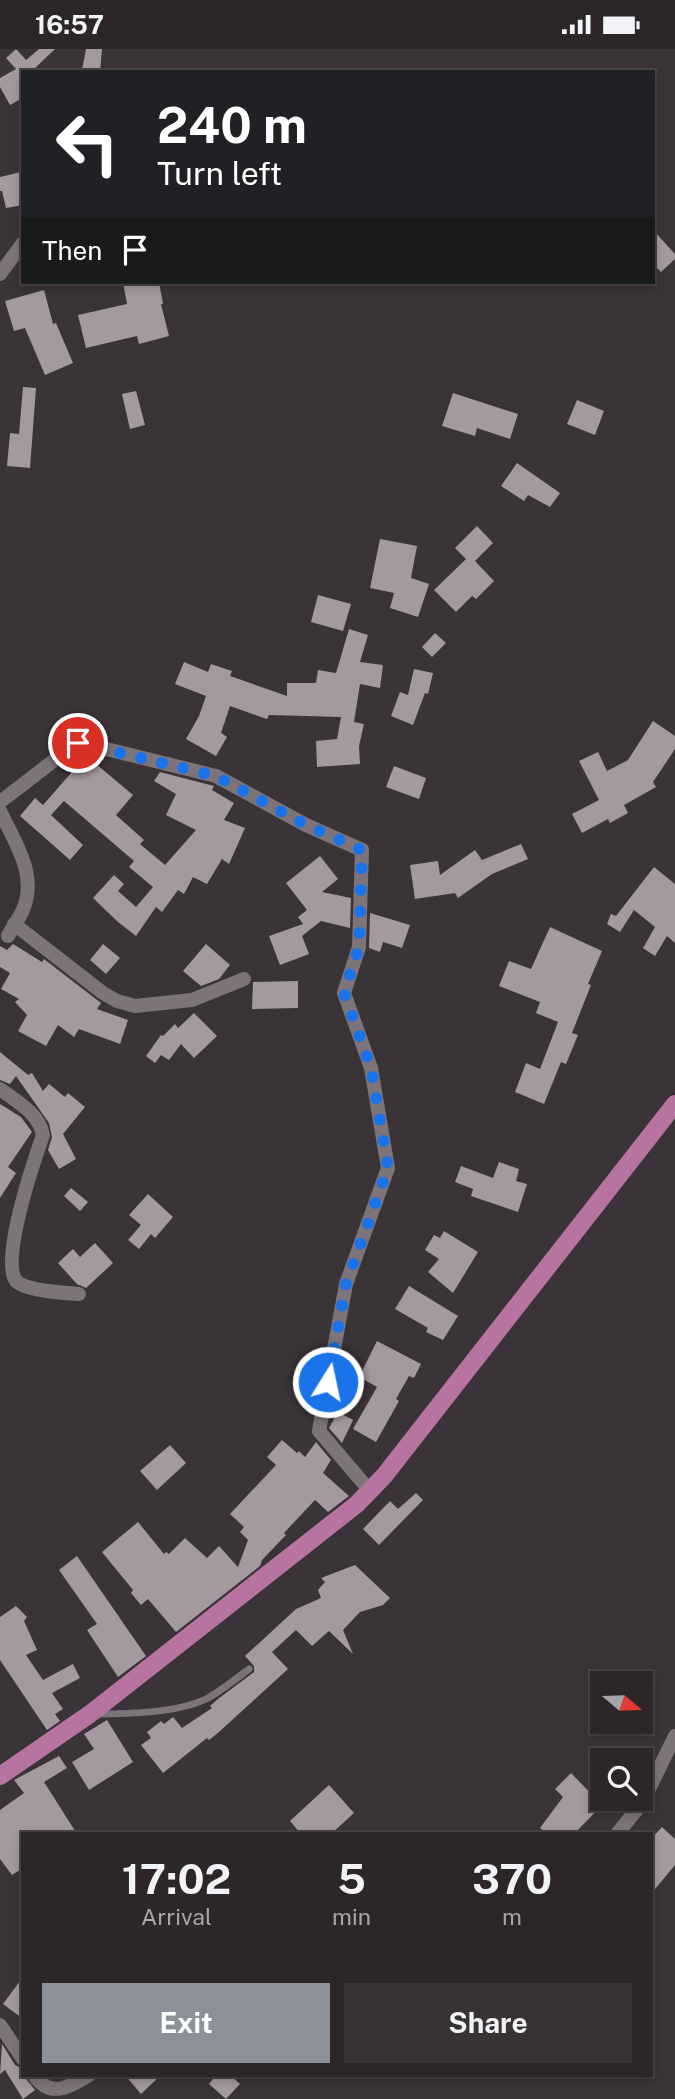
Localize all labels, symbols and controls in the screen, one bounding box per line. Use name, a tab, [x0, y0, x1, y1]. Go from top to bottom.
text: 16:57	[35, 9, 104, 40]
text: 240 m	[157, 96, 307, 154]
icon: left	[42, 98, 133, 189]
text: Turn left	[157, 155, 282, 192]
icon: arrive	[116, 231, 154, 269]
text: Then	[42, 235, 102, 266]
pin	[48, 713, 108, 773]
icon: arrive	[59, 724, 97, 762]
position arrow	[291, 1345, 365, 1419]
north arrow	[590, 1671, 653, 1734]
map controls	[590, 1671, 653, 1811]
button: search	[590, 1748, 653, 1811]
text: 17:02	[122, 1854, 231, 1903]
text: 5	[337, 1854, 366, 1903]
text: 370	[472, 1854, 552, 1903]
text: Arrival	[141, 1903, 212, 1930]
text: min	[332, 1903, 371, 1930]
text: m	[502, 1903, 522, 1930]
button: Exit	[42, 1983, 330, 2063]
button: Share	[344, 1983, 632, 2063]

